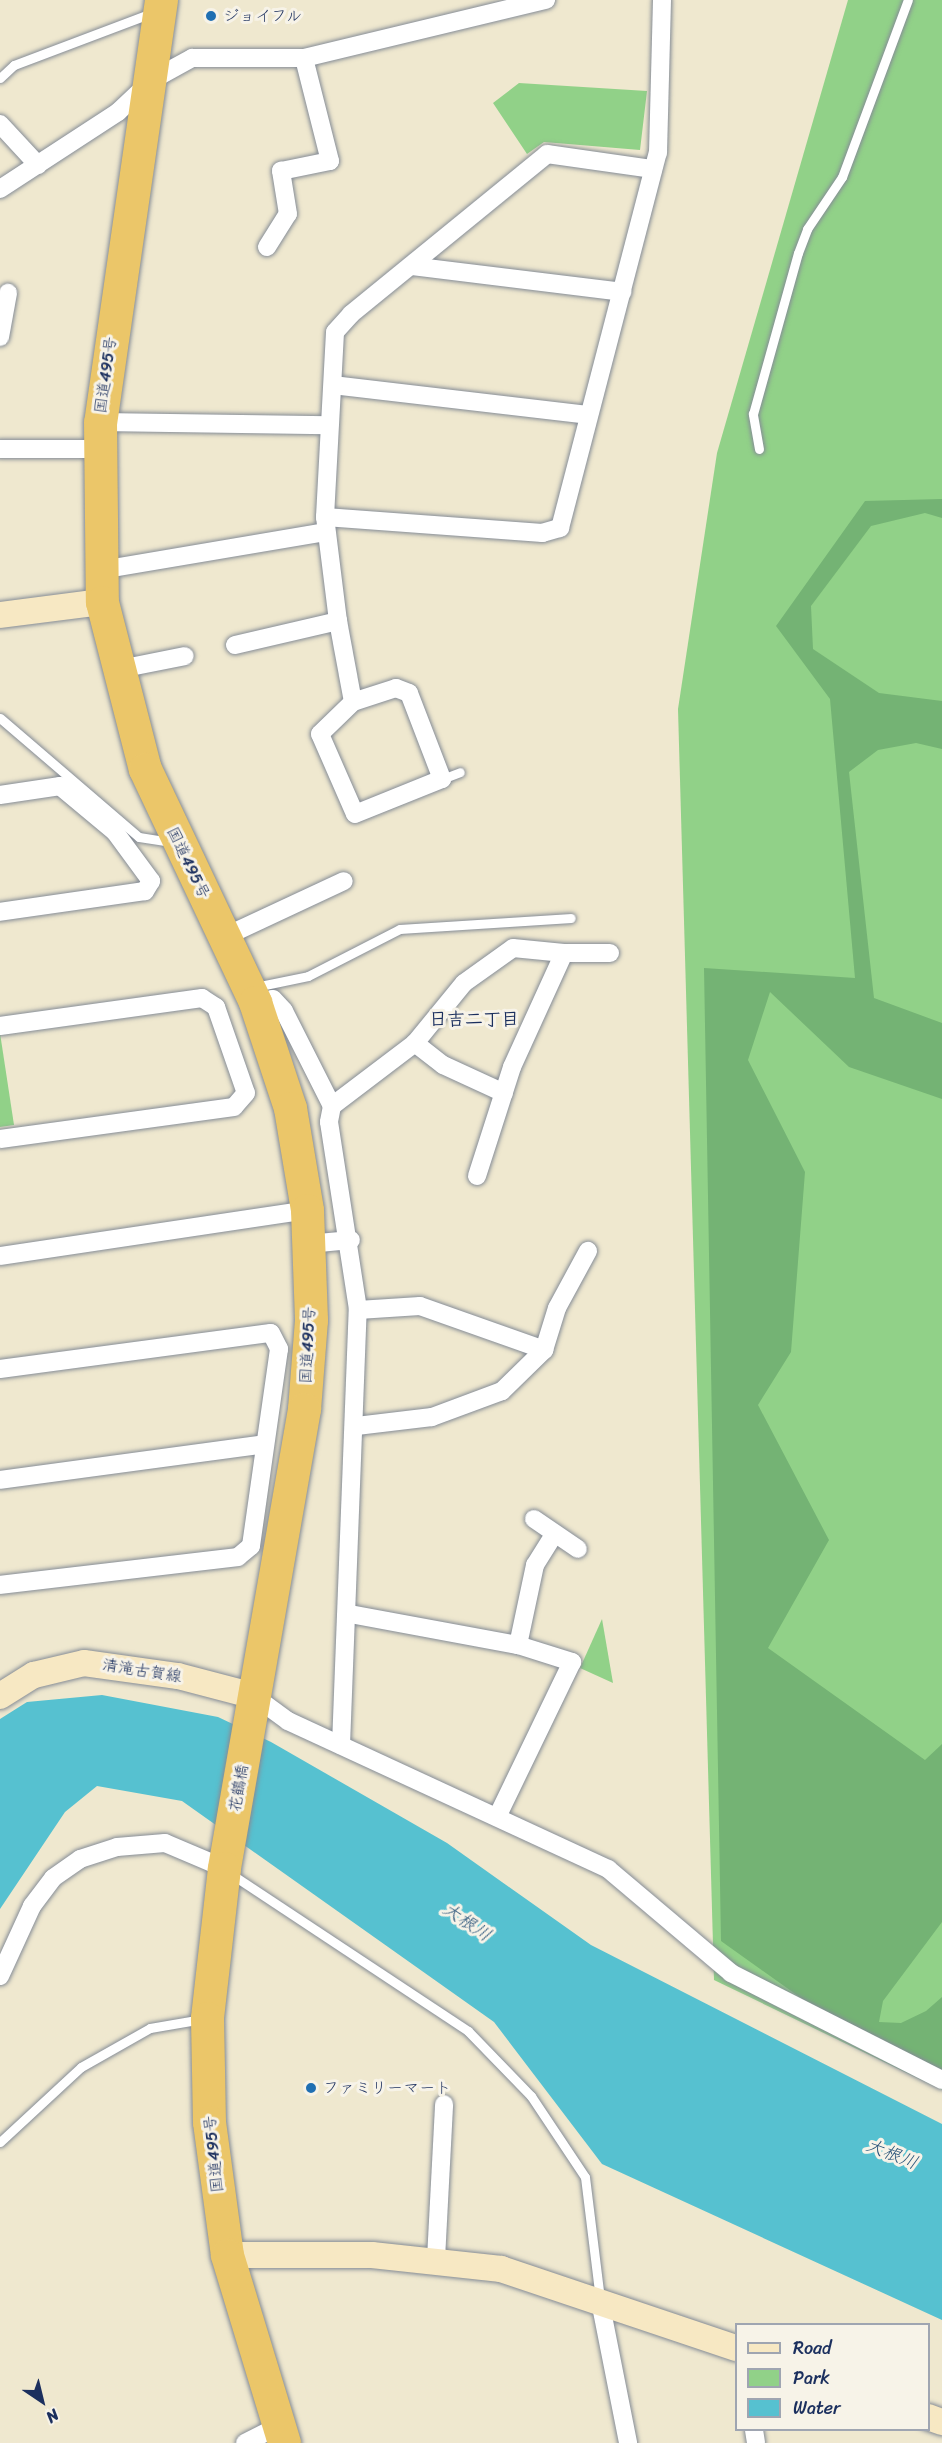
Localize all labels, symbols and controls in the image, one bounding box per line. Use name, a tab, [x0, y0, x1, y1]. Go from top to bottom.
place label: ジョイフル	[223, 6, 303, 26]
marker: ジョイフル	[204, 9, 218, 23]
street label: 国道495号	[91, 335, 121, 415]
street label: 国道495号	[162, 824, 214, 902]
district label: 日吉二丁目	[429, 1008, 519, 1030]
street label: 国道495号	[296, 1306, 320, 1384]
street label: 清滝古賀線	[101, 1655, 183, 1687]
street label: 花鶴橋	[225, 1763, 253, 1813]
water label: 大根川	[439, 1898, 495, 1946]
place label: ファミリーマート	[323, 2078, 451, 2098]
marker: ファミリーマート	[304, 2081, 318, 2095]
street label: 国道495号	[200, 2114, 228, 2194]
water label: 大根川	[863, 2134, 921, 2174]
legend	[735, 2323, 930, 2431]
text: Road	[793, 2332, 832, 2364]
text: Park	[793, 2362, 830, 2394]
north arrow	[12, 2371, 72, 2431]
text: Water	[793, 2392, 840, 2424]
text: N	[40, 2401, 65, 2431]

